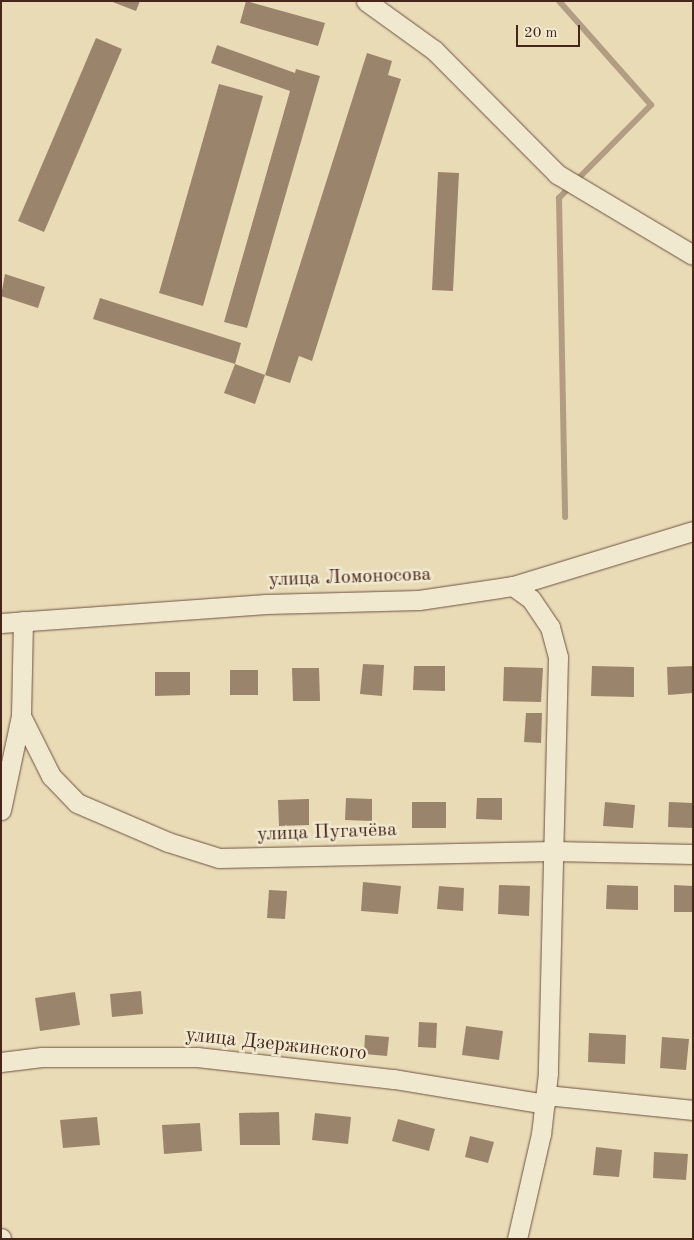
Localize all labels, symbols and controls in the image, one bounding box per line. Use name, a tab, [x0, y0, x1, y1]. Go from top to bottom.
scale bar	[519, 15, 583, 47]
text: 20 m	[524, 26, 558, 41]
street label: улица Ломоносова	[268, 563, 432, 593]
street label: улица Пугачёва	[257, 819, 397, 847]
street label: улица Дзержинского	[184, 1024, 368, 1066]

